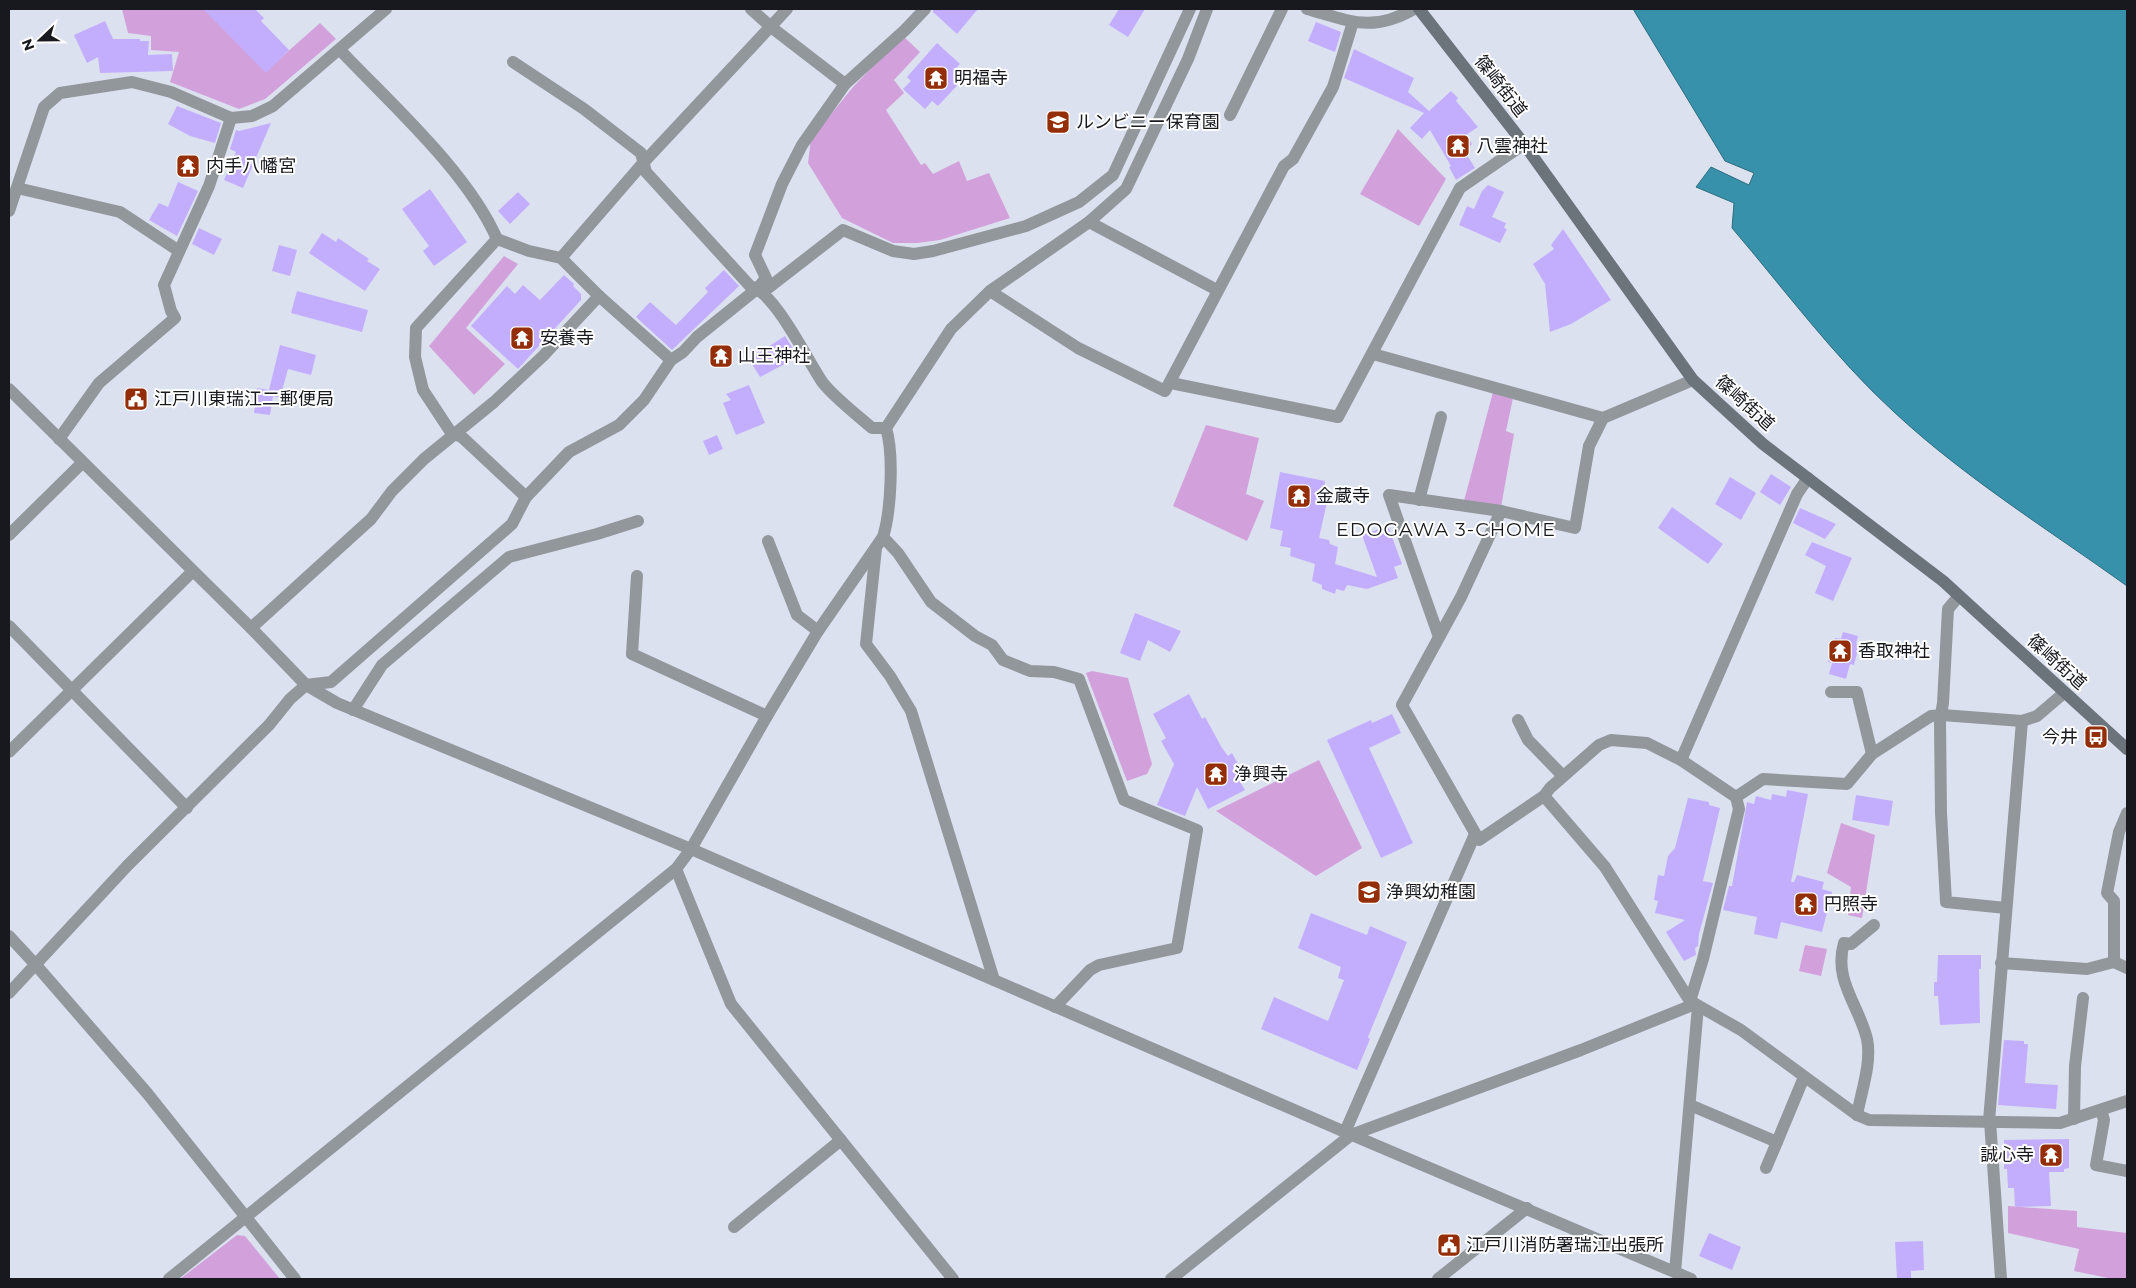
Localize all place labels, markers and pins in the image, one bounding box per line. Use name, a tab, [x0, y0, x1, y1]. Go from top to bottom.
temple icon: 明福寺	[923, 65, 949, 91]
place label: 明福寺	[954, 67, 1008, 89]
school or university icon: ルンビニー保育園	[1045, 109, 1071, 135]
place label: ルンビニー保育園	[1076, 111, 1220, 133]
temple icon: 八雲神社	[1445, 133, 1471, 159]
place label: 八雲神社	[1476, 135, 1548, 157]
temple icon: 内手八幡宮	[175, 153, 201, 179]
place label: 内手八幡宮	[206, 155, 296, 177]
temple icon: 安養寺	[509, 325, 535, 351]
place label: 安養寺	[540, 327, 594, 349]
temple icon: 山王神社	[708, 343, 734, 369]
place label: 山王神社	[738, 345, 810, 367]
public building icon: 江戸川東瑞江二郵便局	[123, 386, 149, 412]
place label: 江戸川東瑞江二郵便局	[154, 388, 334, 410]
temple icon: 金蔵寺	[1286, 483, 1312, 509]
place label: 金蔵寺	[1316, 485, 1370, 507]
temple icon: 香取神社	[1827, 638, 1853, 664]
place label: 香取神社	[1858, 640, 1930, 662]
bus stop icon: 今井	[2083, 724, 2109, 750]
place label: 今井	[2042, 726, 2078, 748]
temple icon: 浄興寺	[1203, 761, 1229, 787]
place label: 浄興寺	[1234, 763, 1288, 785]
school or university icon: 浄興幼稚園	[1356, 879, 1382, 905]
place label: 浄興幼稚園	[1386, 881, 1476, 903]
temple icon: 円照寺	[1793, 891, 1819, 917]
place label: 円照寺	[1824, 893, 1878, 915]
temple icon: 誠心寺	[2038, 1142, 2064, 1168]
place label: 誠心寺	[1980, 1144, 2034, 1166]
public building icon: 江戸川消防署瑞江出張所	[1436, 1232, 1462, 1258]
place label: 江戸川消防署瑞江出張所	[1466, 1234, 1664, 1256]

